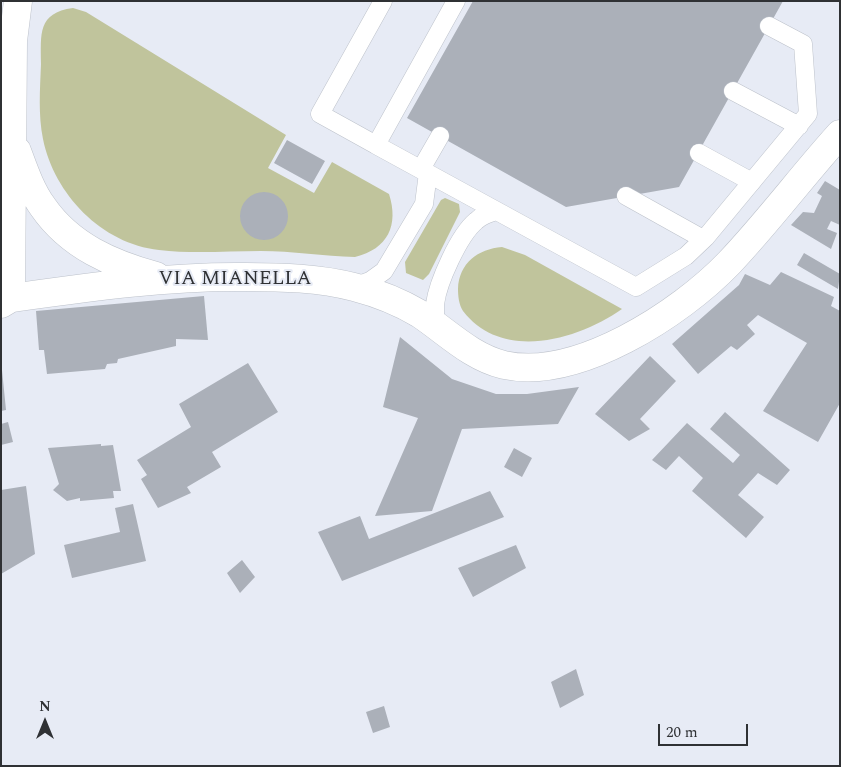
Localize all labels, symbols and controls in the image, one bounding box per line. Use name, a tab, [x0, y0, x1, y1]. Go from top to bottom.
street label: VIA MIANELLA	[158, 268, 312, 292]
text: N	[39, 696, 51, 717]
north arrow	[20, 697, 70, 747]
scale bar	[661, 714, 751, 746]
text: 20 m	[666, 721, 698, 744]

